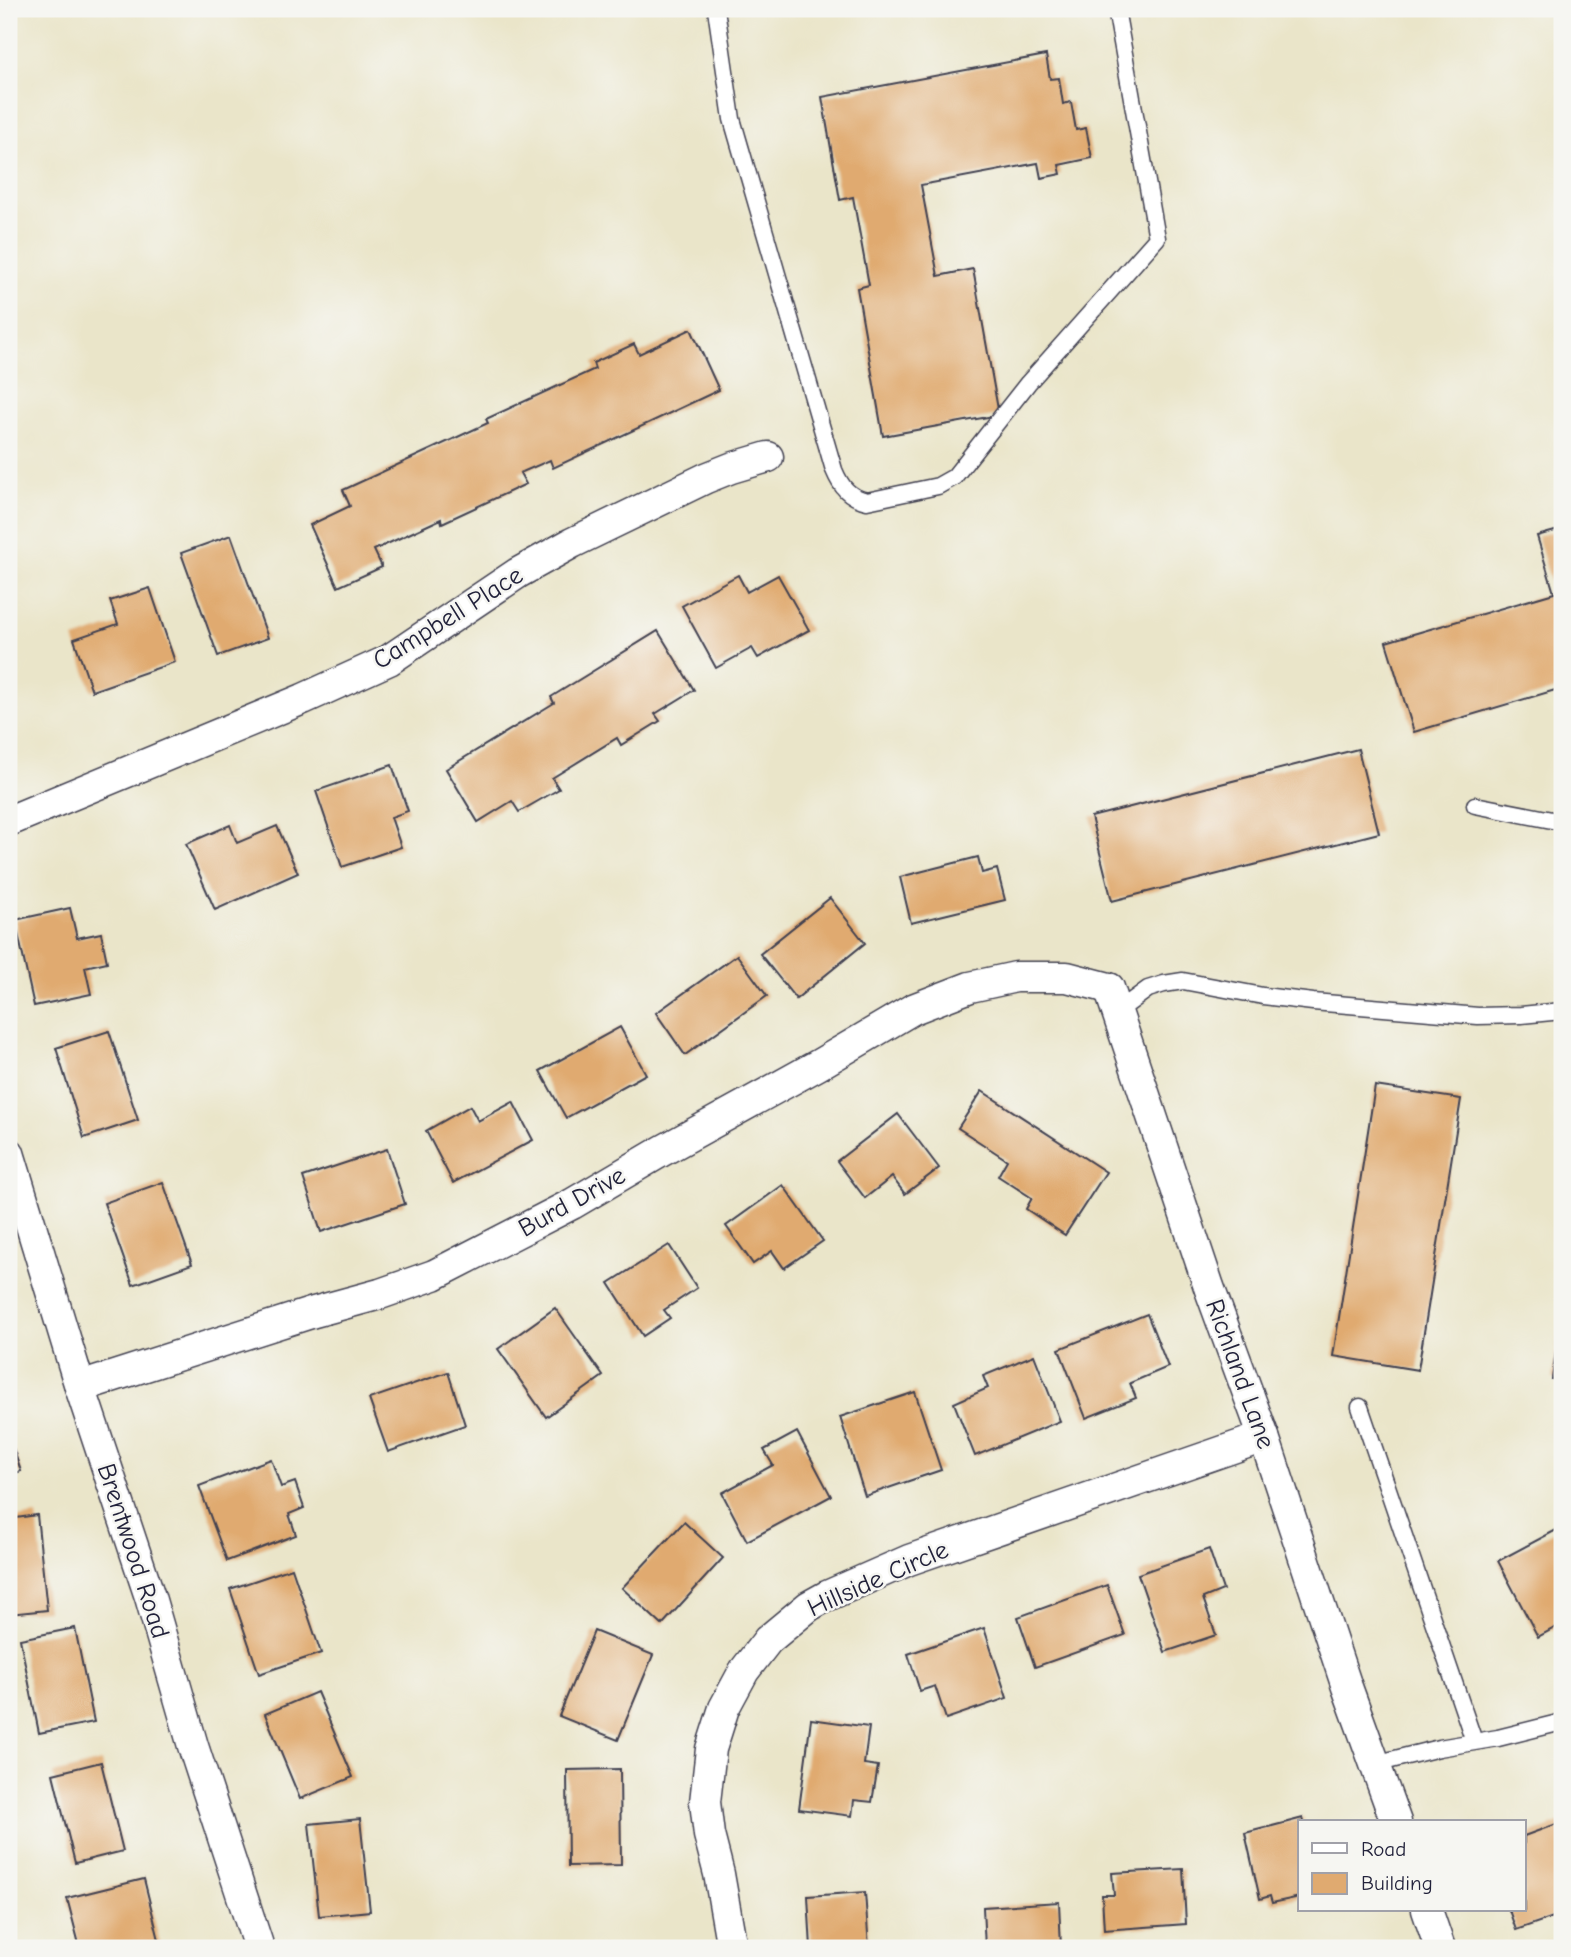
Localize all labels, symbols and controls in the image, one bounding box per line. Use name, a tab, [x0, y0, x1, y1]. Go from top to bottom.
street label: Campbell Place	[368, 560, 528, 676]
street label: Burd Drive	[513, 1160, 631, 1244]
street label: Richland Lane	[1199, 1295, 1281, 1453]
street label: Brentwood Road	[91, 1460, 175, 1642]
street label: Hillside Circle	[803, 1535, 953, 1623]
legend	[1298, 1820, 1526, 1912]
text: Road	[1361, 1837, 1406, 1861]
text: Building	[1361, 1871, 1433, 1895]

